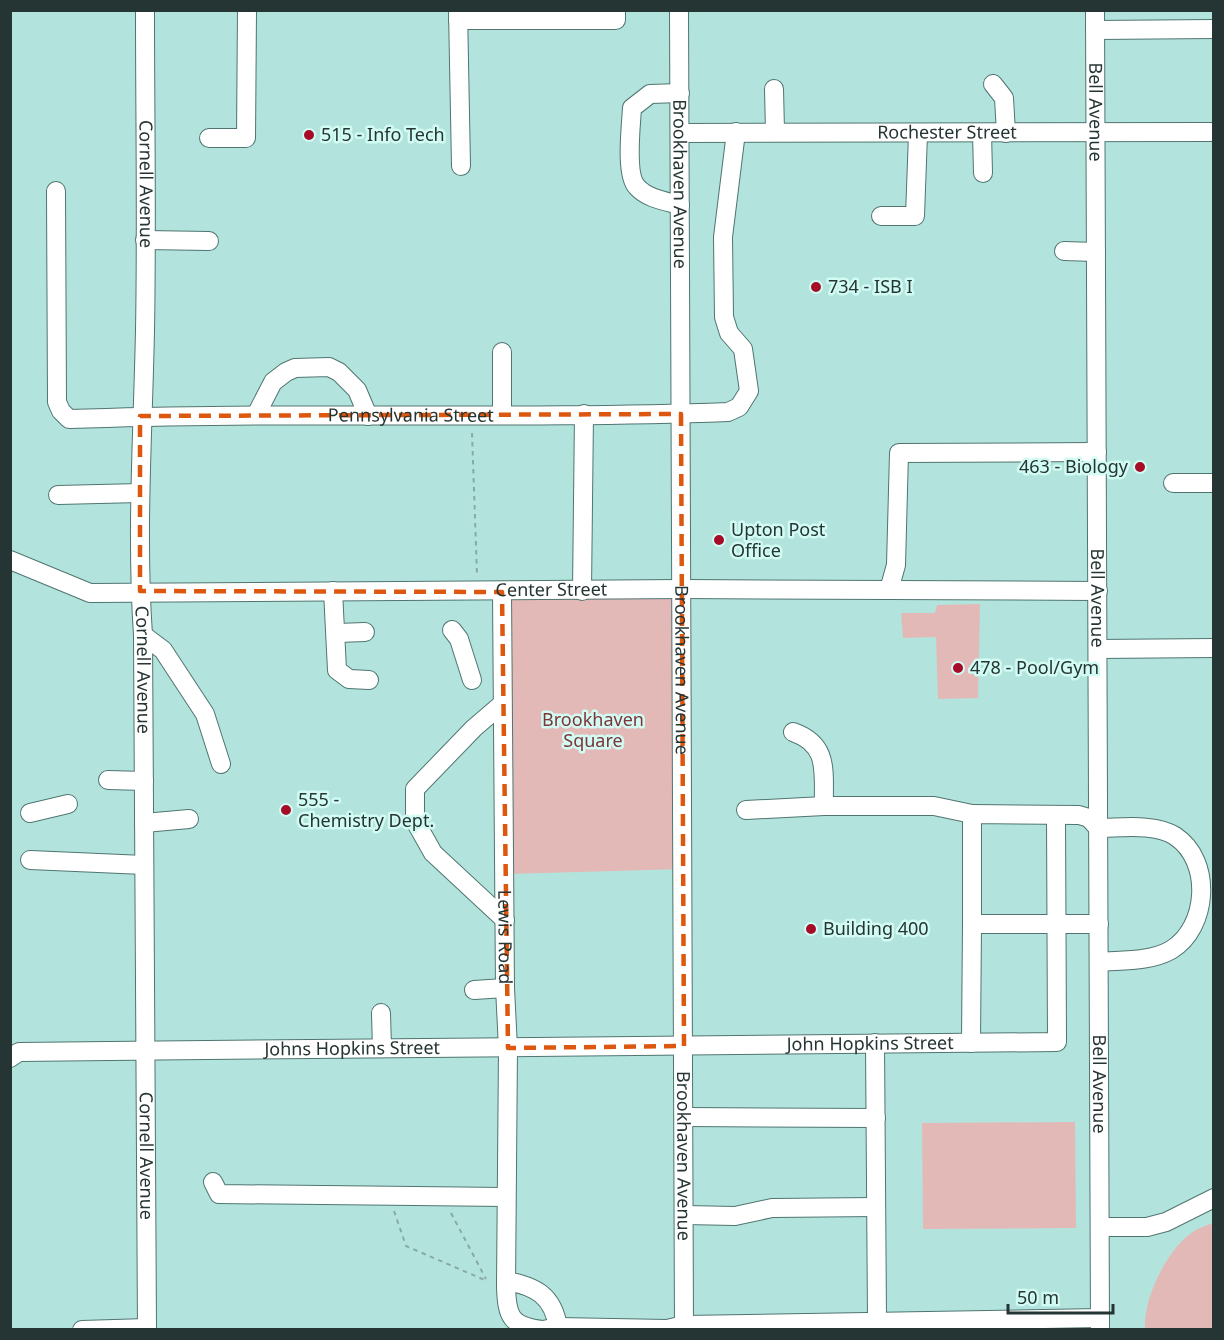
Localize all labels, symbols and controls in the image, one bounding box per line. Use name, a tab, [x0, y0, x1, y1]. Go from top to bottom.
street label: Bell Avenue	[1084, 62, 1109, 162]
street label: Brookhaven Avenue	[668, 99, 693, 269]
street label: Rochester Street	[877, 119, 1017, 144]
street label: Cornell Avenue	[134, 120, 159, 248]
place label: 515 - Info Tech	[321, 122, 445, 146]
marker: 515 - Info Tech	[302, 128, 316, 142]
place label: 734 - ISB I	[828, 274, 913, 298]
marker: 734 - ISB I	[809, 280, 823, 294]
street label: Pennsylvania Street	[328, 402, 494, 427]
place label: 463 - Biology	[1019, 454, 1129, 478]
marker: 463 - Biology	[1133, 460, 1147, 474]
place label: Upton Post Office	[731, 517, 826, 562]
marker: Upton Post Office	[712, 533, 726, 547]
street label: Bell Avenue	[1086, 548, 1110, 648]
street label: Center Street	[495, 577, 608, 601]
street label: Brookhaven Avenue	[670, 585, 695, 755]
street label: Cornell Avenue	[130, 605, 157, 734]
place label: 478 - Pool/Gym	[970, 655, 1099, 679]
marker: 478 - Pool/Gym	[951, 661, 965, 675]
park label: Brookhaven Square	[542, 707, 644, 752]
place label: 555 - Chemistry Dept.	[298, 787, 434, 832]
marker: 555 - Chemistry Dept.	[279, 803, 293, 817]
street label: Lewis Road	[493, 890, 518, 984]
place label: Building 400	[823, 916, 929, 940]
marker: Building 400	[804, 922, 818, 936]
street label: John Hopkins Street	[784, 1030, 954, 1056]
street label: Bell Avenue	[1088, 1034, 1112, 1134]
street label: Johns Hopkins Street	[262, 1035, 441, 1061]
street label: Brookhaven Avenue	[672, 1071, 697, 1241]
street label: Cornell Avenue	[135, 1092, 159, 1220]
scale bar	[1008, 1277, 1113, 1315]
text: 50 m	[1017, 1285, 1059, 1309]

